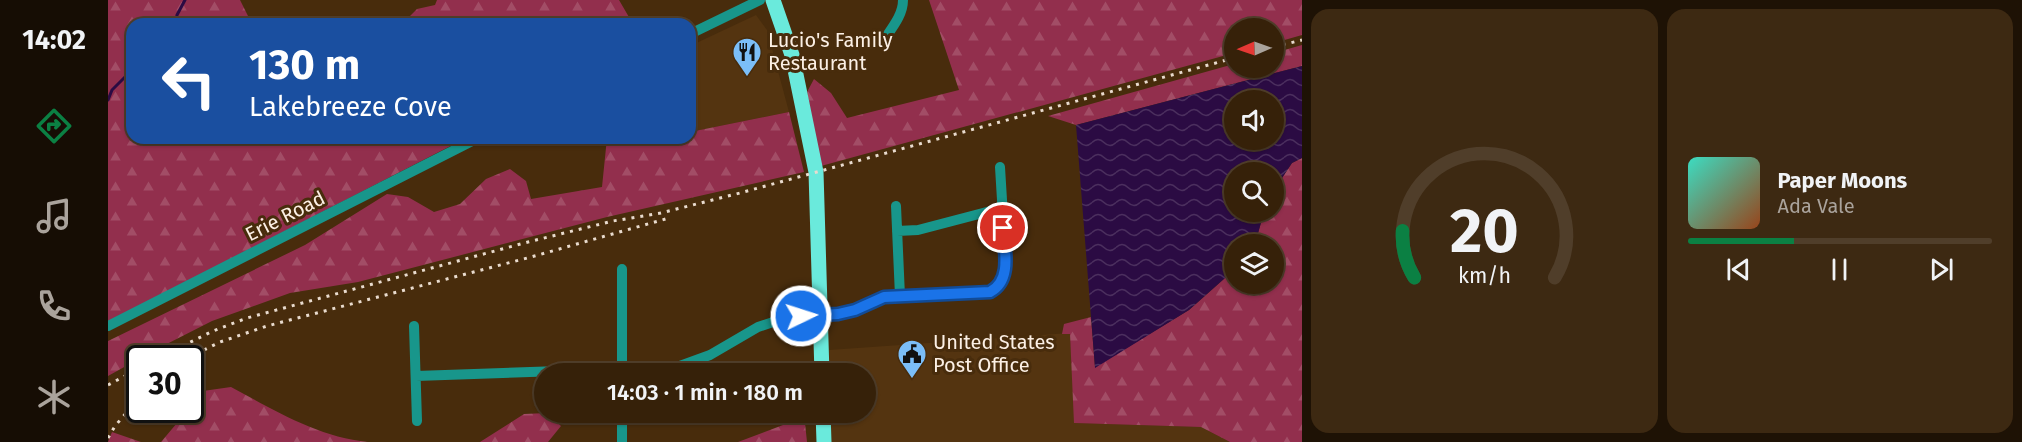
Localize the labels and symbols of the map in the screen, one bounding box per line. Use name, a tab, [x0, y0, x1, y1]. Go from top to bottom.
north arrow	[1224, 18, 1284, 78]
place label: Lucio's Family Restaurant	[768, 28, 893, 75]
restaurant icon: Lucio's Family Restaurant	[731, 36, 763, 78]
street label: Erie Road	[241, 186, 329, 246]
pin	[977, 202, 1028, 253]
position arrow	[769, 284, 833, 348]
place label: United States Post Office	[933, 330, 1055, 377]
public building icon: United States Post Office	[896, 338, 928, 380]
speed limit sign: 30	[126, 345, 204, 423]

